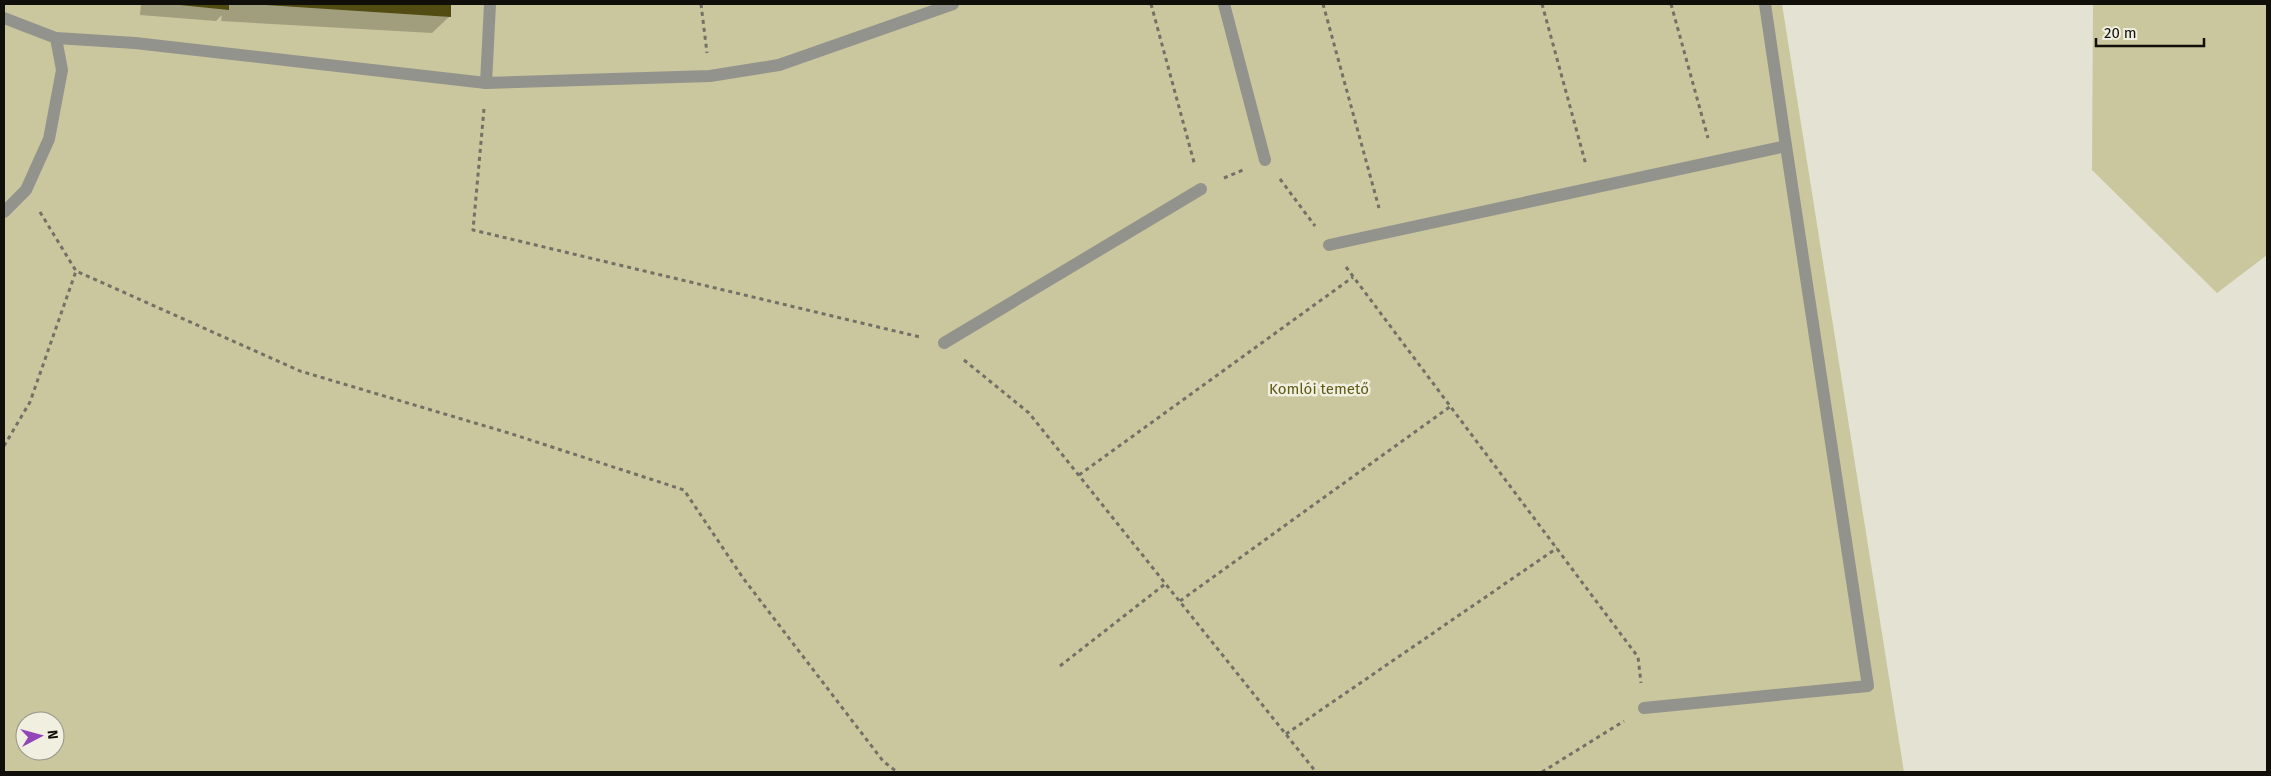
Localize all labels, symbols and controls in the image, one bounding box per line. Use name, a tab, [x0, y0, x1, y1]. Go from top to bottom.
scale bar	[2096, 15, 2204, 47]
text: 20 m	[2104, 24, 2137, 42]
park label: Komlói temető	[1269, 380, 1369, 398]
north arrow	[15, 711, 65, 761]
text: N	[43, 729, 61, 740]

